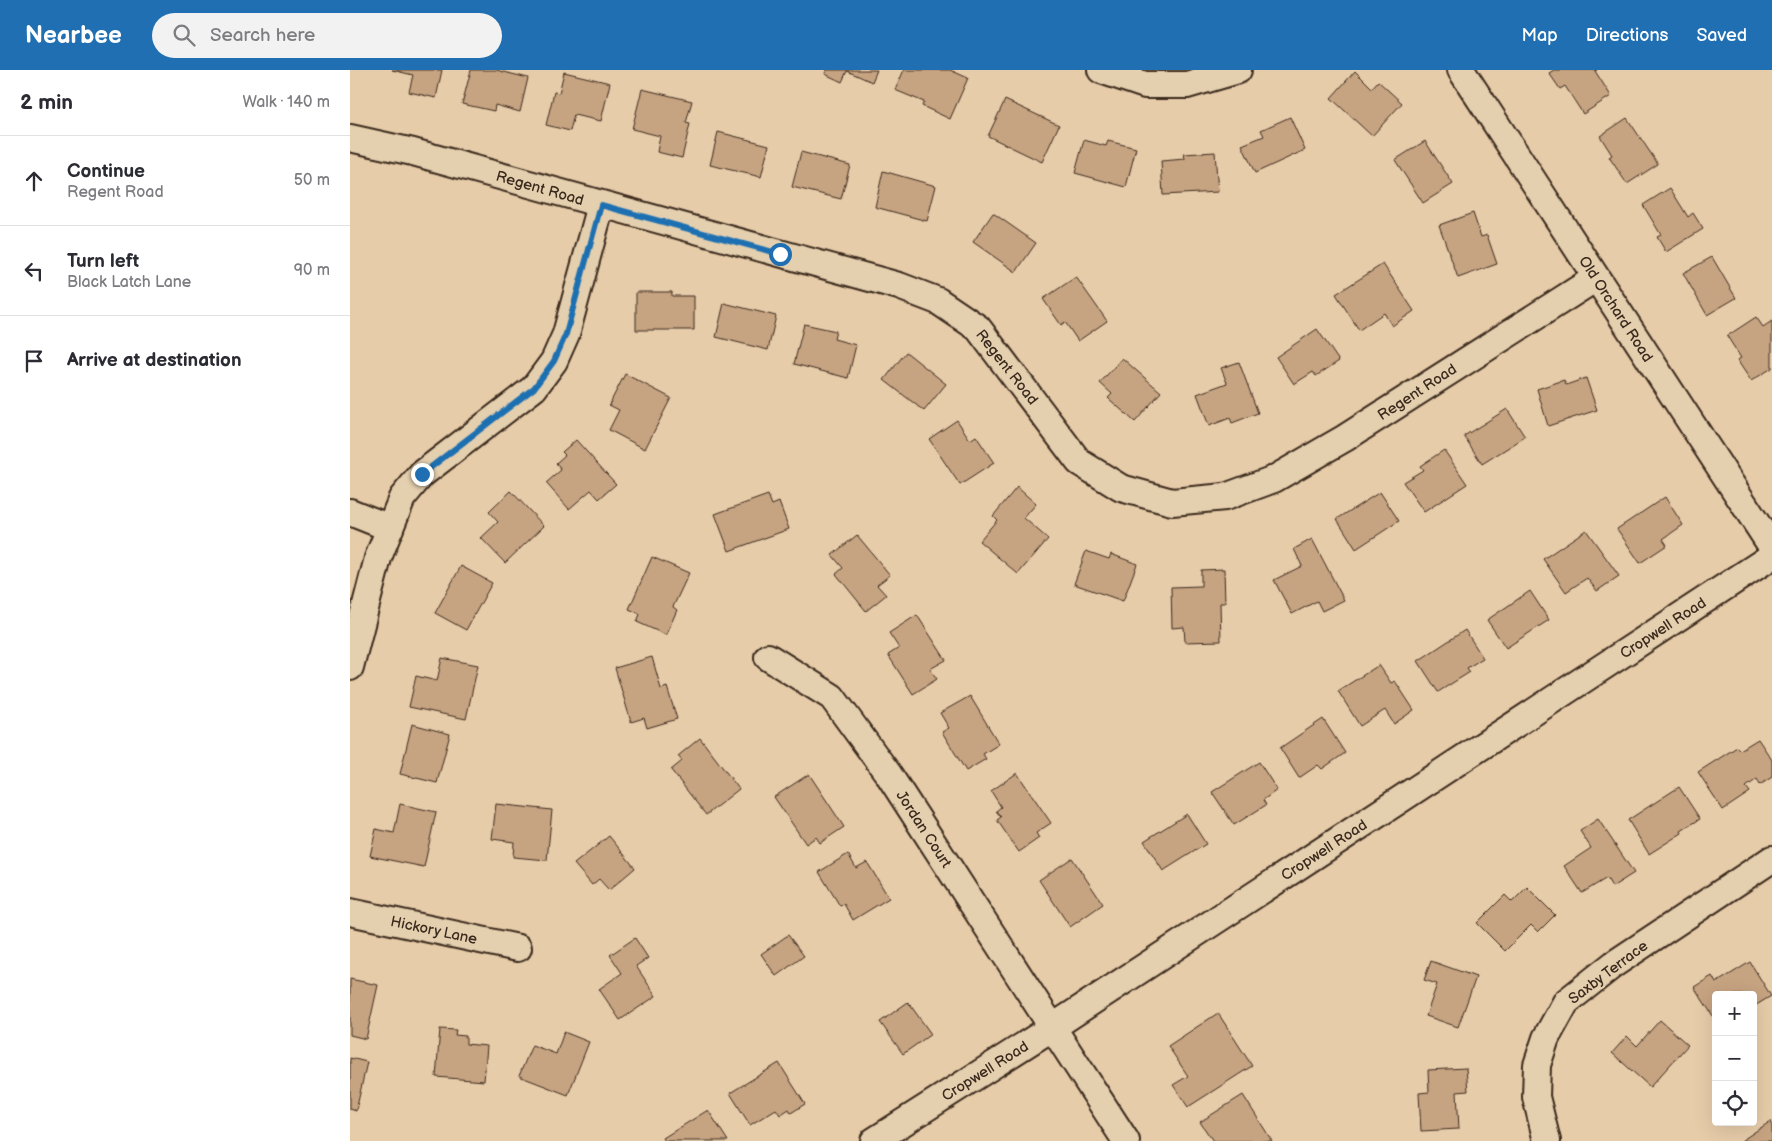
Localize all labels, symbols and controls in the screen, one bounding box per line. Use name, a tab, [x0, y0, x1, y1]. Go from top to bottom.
search box	[152, 13, 502, 58]
text: Nearbee	[25, 21, 122, 50]
icon: search	[170, 21, 198, 49]
text: Search here	[210, 24, 315, 47]
text: Map	[1522, 25, 1558, 46]
text: Directions	[1586, 25, 1668, 46]
text: Saved	[1696, 25, 1747, 46]
text: 2 min	[20, 90, 73, 115]
text: Walk · 140 m	[243, 93, 330, 112]
text: Continue	[67, 160, 145, 183]
icon: ahead	[20, 167, 48, 195]
street label: Regent Road	[494, 167, 586, 210]
text: 50 m	[294, 171, 330, 190]
text: Regent Road	[67, 183, 164, 202]
route start	[769, 243, 792, 266]
text: Turn left	[67, 250, 139, 273]
street label: Old Orchard Road	[1574, 253, 1657, 366]
icon: left	[20, 257, 48, 285]
text: 90 m	[294, 261, 330, 280]
text: Black Latch Lane	[67, 273, 191, 292]
street label: Regent Road	[971, 326, 1042, 409]
icon: arrive	[20, 347, 48, 375]
text: Arrive at destination	[67, 349, 242, 372]
street label: Regent Road	[1374, 360, 1460, 425]
route end	[411, 463, 434, 486]
street label: Cropwell Road	[1617, 594, 1710, 663]
street label: Jordan Court	[892, 787, 956, 872]
street label: Cropwell Road	[1278, 816, 1371, 885]
street label: Hickory Lane	[389, 912, 479, 949]
street label: Saxby Terrace	[1565, 936, 1652, 1008]
map controls	[1712, 991, 1757, 1126]
button: +	[1712, 991, 1757, 1036]
button: −	[1712, 1036, 1757, 1081]
street label: Cropwell Road	[938, 1037, 1032, 1106]
button: locate	[1712, 1081, 1757, 1126]

